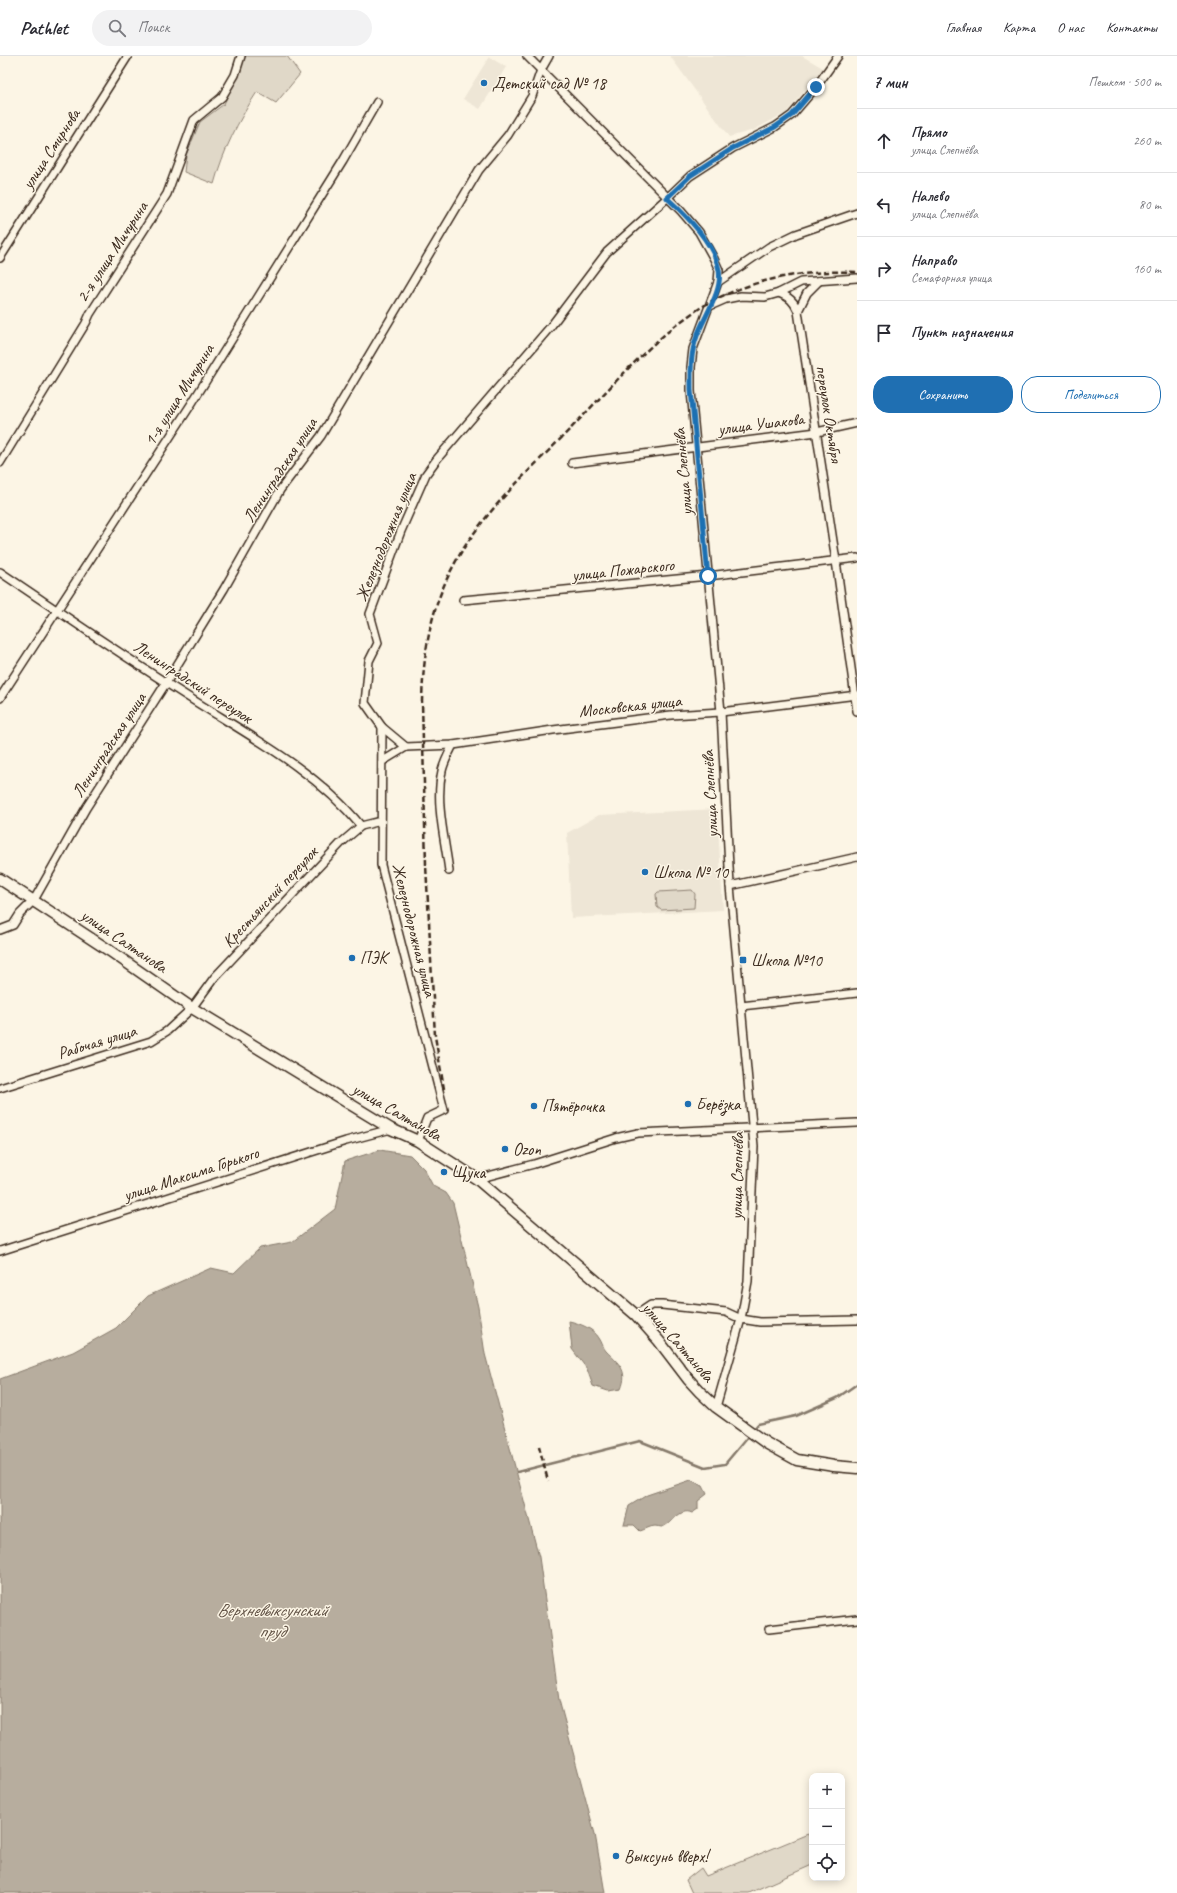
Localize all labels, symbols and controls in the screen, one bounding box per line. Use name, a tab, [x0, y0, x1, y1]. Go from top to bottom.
search box	[92, 10, 372, 46]
text: Pathlet	[20, 16, 68, 40]
icon: search	[106, 17, 128, 39]
text: Поиск	[138, 18, 169, 37]
text: Главная	[946, 19, 981, 36]
text: Карта	[1003, 19, 1035, 36]
text: О нас	[1057, 19, 1084, 36]
text: Контакты	[1106, 19, 1157, 36]
text: 7 мин	[873, 72, 908, 93]
place label: Детский сад № 18	[492, 73, 608, 94]
text: Пешком · 500 m	[1088, 74, 1161, 90]
marker: Детский сад № 18	[479, 78, 489, 88]
route end	[807, 78, 825, 96]
street label: улица Смирнова	[17, 103, 86, 194]
text: Прямо	[911, 123, 947, 142]
icon: ahead	[873, 130, 895, 152]
text: 260 m	[1133, 133, 1161, 149]
text: улица Слепнёва	[911, 142, 978, 158]
text: Налево	[911, 187, 949, 206]
icon: left	[873, 194, 895, 216]
street label: 2-я улица Мичурина	[72, 197, 153, 306]
text: 80 m	[1139, 197, 1161, 213]
text: улица Слепнёва	[911, 206, 978, 222]
text: Направо	[911, 251, 957, 270]
icon: right	[873, 258, 895, 280]
text: 160 m	[1133, 261, 1161, 277]
text: Семафорная улица	[911, 270, 991, 286]
icon: arrive	[873, 322, 895, 344]
text: Пункт назначения	[911, 323, 1013, 342]
street label: 1-я улица Мичурина	[139, 339, 219, 450]
street label: переулок Октября	[811, 364, 847, 465]
button: Сохранить	[873, 376, 1013, 413]
button: Поделиться	[1021, 376, 1161, 413]
street label: улица Ушакова	[716, 408, 807, 440]
street label: Ленинградская улица	[238, 413, 322, 526]
street label: улица Слепнёва	[669, 426, 697, 517]
street label: Железнодорожная улица	[351, 468, 423, 605]
street label: улица Пожарского	[570, 554, 676, 586]
route start	[699, 567, 717, 585]
street label: Ленинградский переулок	[130, 636, 258, 729]
street label: Ленинградская улица	[67, 688, 151, 801]
street label: Московская улица	[578, 690, 684, 722]
street label: улица Слепнёва	[697, 748, 723, 839]
street label: Крестьянский переулок	[218, 841, 323, 952]
street label: Железнодорожная улица	[386, 861, 441, 1001]
place label: Школа № 10	[653, 862, 729, 883]
marker: Школа № 10	[640, 867, 650, 877]
street label: улица Салтанова	[76, 904, 172, 978]
place label: ПЭК	[360, 948, 390, 969]
place label: Школа №10	[751, 950, 823, 971]
marker: ПЭК	[347, 953, 357, 963]
marker: Школа №10	[738, 955, 748, 965]
street label: Рабочая улица	[55, 1020, 140, 1064]
street label: улица Салтанова	[348, 1078, 447, 1147]
place label: Берёзка	[696, 1094, 742, 1116]
place label: Пятёрочка	[542, 1096, 605, 1117]
marker: Берёзка	[683, 1099, 693, 1109]
marker: Пятёрочка	[529, 1101, 539, 1111]
street label: улица Слепнёва	[726, 1131, 748, 1221]
place label: Ozon	[513, 1139, 541, 1160]
street label: улица Максима Горького	[120, 1142, 262, 1206]
marker: Ozon	[500, 1144, 510, 1154]
place label: Щука	[452, 1162, 486, 1183]
marker: Щука	[439, 1167, 449, 1177]
street label: улица Салтанова	[637, 1297, 720, 1388]
water label: Верхневыксунский пруд	[217, 1599, 331, 1642]
map controls	[809, 1773, 845, 1881]
button: +	[809, 1773, 845, 1809]
button: −	[809, 1809, 845, 1845]
button: locate	[809, 1845, 845, 1881]
place label: Выксунь вверх!	[624, 1846, 711, 1867]
marker: Выксунь вверх!	[611, 1851, 621, 1861]

